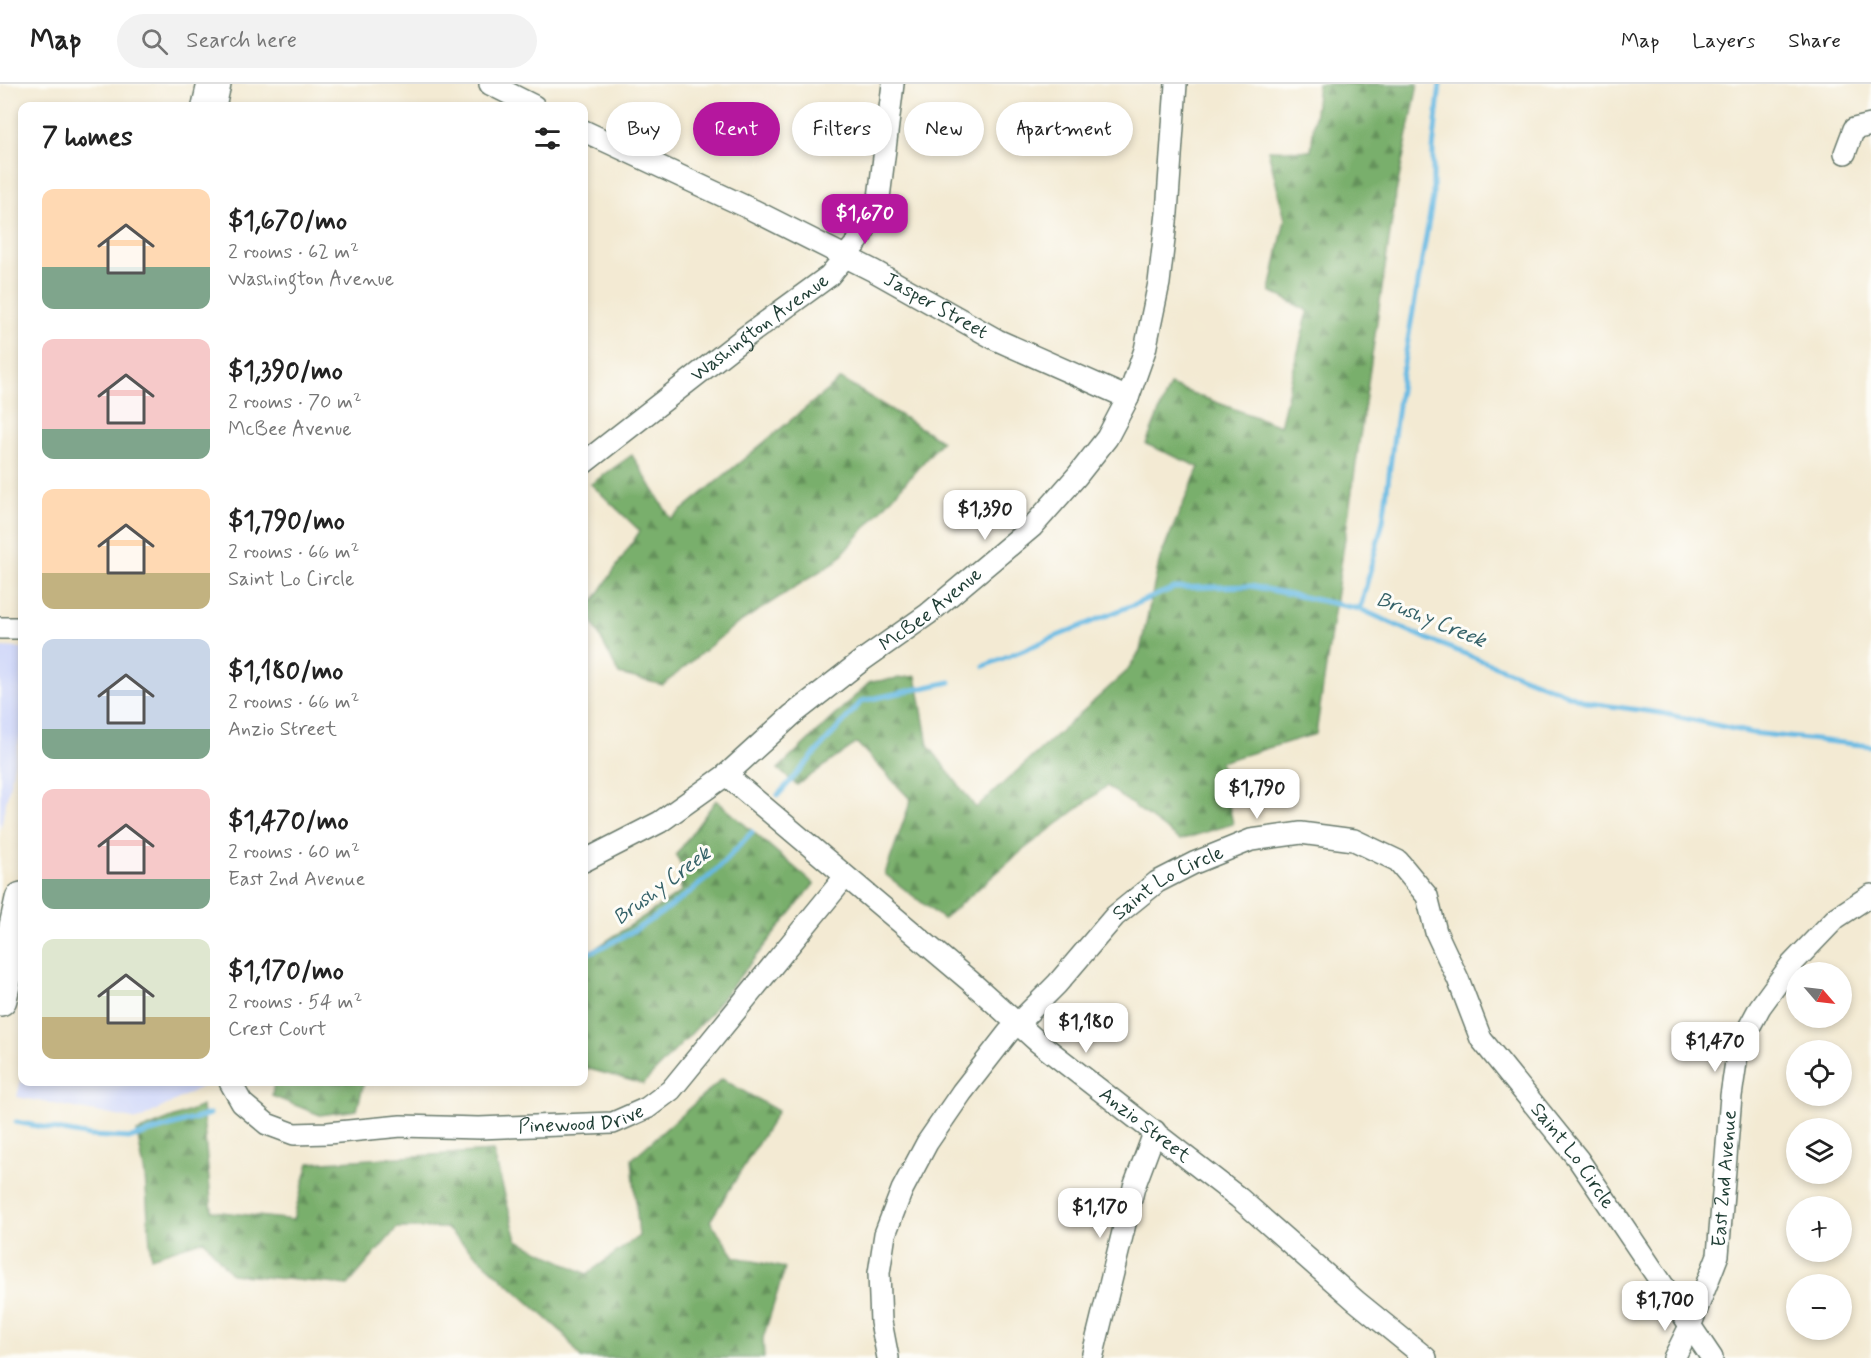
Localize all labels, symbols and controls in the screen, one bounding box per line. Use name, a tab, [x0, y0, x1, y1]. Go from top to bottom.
search box	[117, 14, 537, 68]
text: Map	[30, 23, 81, 60]
icon: search	[138, 25, 171, 58]
text: Search here	[186, 27, 297, 55]
text: Map	[1621, 27, 1659, 55]
text: Layers	[1692, 27, 1755, 55]
text: Share	[1788, 27, 1841, 55]
chip: Buy	[606, 102, 681, 156]
chip: Rent	[693, 102, 780, 156]
chip: Filters	[792, 102, 892, 156]
chip: New	[904, 102, 984, 156]
chip: Apartment	[996, 102, 1133, 156]
text: 7 homes	[42, 121, 133, 155]
icon: filters	[531, 122, 564, 155]
pin: $1,670	[816, 194, 914, 245]
text: $1,670	[836, 200, 894, 227]
text: $1,670/mo	[228, 205, 347, 239]
icon: home	[90, 213, 162, 285]
text: 2 rooms · 62 m²	[228, 239, 359, 266]
text: Washington Avenue	[228, 266, 394, 293]
street label: Jasper Street	[879, 266, 993, 346]
street label: Washington Avenue	[685, 267, 834, 388]
text: $1,390/mo	[228, 355, 343, 389]
icon: home	[90, 363, 162, 435]
text: 2 rooms · 70 m²	[228, 389, 362, 416]
text: McBee Avenue	[228, 416, 352, 443]
pin: $1,390	[936, 490, 1034, 541]
text: $1,390	[957, 496, 1013, 523]
text: $1,790/mo	[228, 505, 345, 539]
icon: home	[90, 513, 162, 585]
text: 2 rooms · 66 m²	[228, 539, 359, 566]
street label: McBee Avenue	[874, 561, 988, 658]
text: Saint Lo Circle	[228, 566, 354, 593]
water label: Brushy Creek	[1372, 585, 1491, 655]
text: $1,180/mo	[228, 655, 343, 689]
icon: home	[90, 663, 162, 735]
text: 2 rooms · 66 m²	[228, 689, 359, 716]
text: Anzio Street	[228, 716, 337, 743]
pin: $1,790	[1208, 769, 1306, 820]
text: $1,790	[1229, 775, 1285, 802]
text: $1,470/mo	[228, 805, 349, 839]
icon: home	[90, 813, 162, 885]
text: 2 rooms · 60 m²	[228, 839, 360, 866]
water label: Brushy Creek	[607, 839, 718, 932]
street label: Saint Lo Circle	[1106, 839, 1228, 927]
text: East 2nd Avenue	[228, 866, 365, 893]
text: $1,170/mo	[228, 955, 344, 989]
north arrow	[1786, 962, 1852, 1028]
map controls	[1786, 962, 1852, 1340]
icon: home	[90, 963, 162, 1035]
text: 2 rooms · 54 m²	[228, 989, 362, 1016]
pin: $1,180	[1037, 1003, 1135, 1054]
text: $1,180	[1058, 1009, 1114, 1036]
text: Crest Court	[228, 1016, 326, 1043]
pin: $1,470	[1666, 1022, 1764, 1073]
text: $1,470	[1685, 1028, 1745, 1055]
button: locate	[1786, 1040, 1852, 1106]
street label: Anzio Street	[1094, 1081, 1196, 1169]
street label: Pinewood Drive	[518, 1097, 648, 1140]
street label: Saint Lo Circle	[1524, 1097, 1621, 1214]
street label: East 2nd Avenue	[1705, 1109, 1743, 1248]
button: layers	[1786, 1118, 1852, 1184]
pin: $1,170	[1051, 1188, 1149, 1239]
text: $1,170	[1072, 1194, 1128, 1221]
button: +	[1786, 1196, 1852, 1262]
button: −	[1786, 1274, 1852, 1340]
pin: $1,700	[1616, 1281, 1714, 1332]
text: $1,700	[1636, 1287, 1694, 1314]

